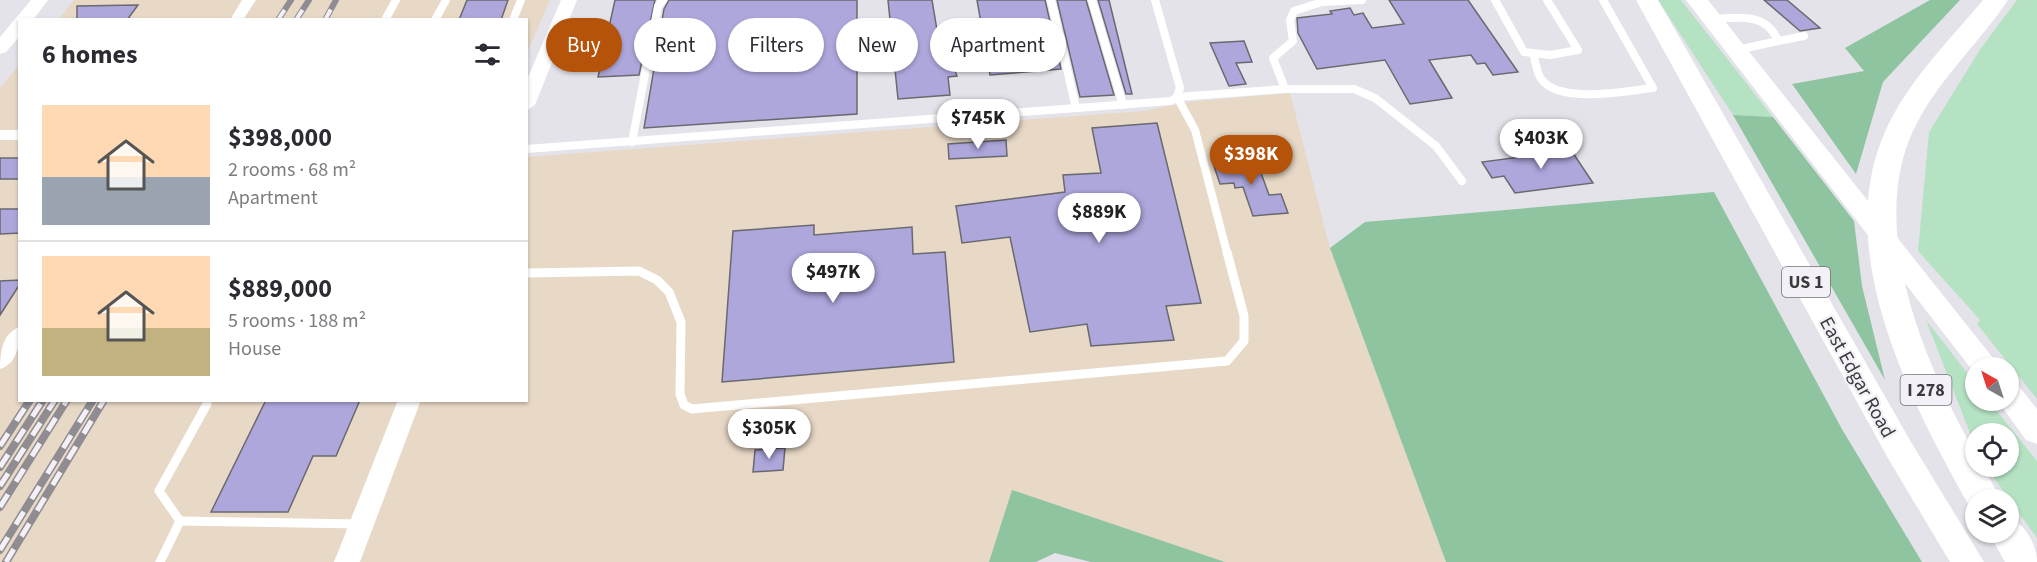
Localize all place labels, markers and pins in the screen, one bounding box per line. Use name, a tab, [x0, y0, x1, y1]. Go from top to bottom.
pin: $745K	[936, 99, 1020, 150]
pin: $403K	[1499, 119, 1583, 170]
pin: $398K	[1209, 135, 1293, 186]
pin: $889K	[1057, 193, 1141, 244]
pin: $497K	[791, 253, 875, 304]
pin: $305K	[727, 409, 811, 460]

